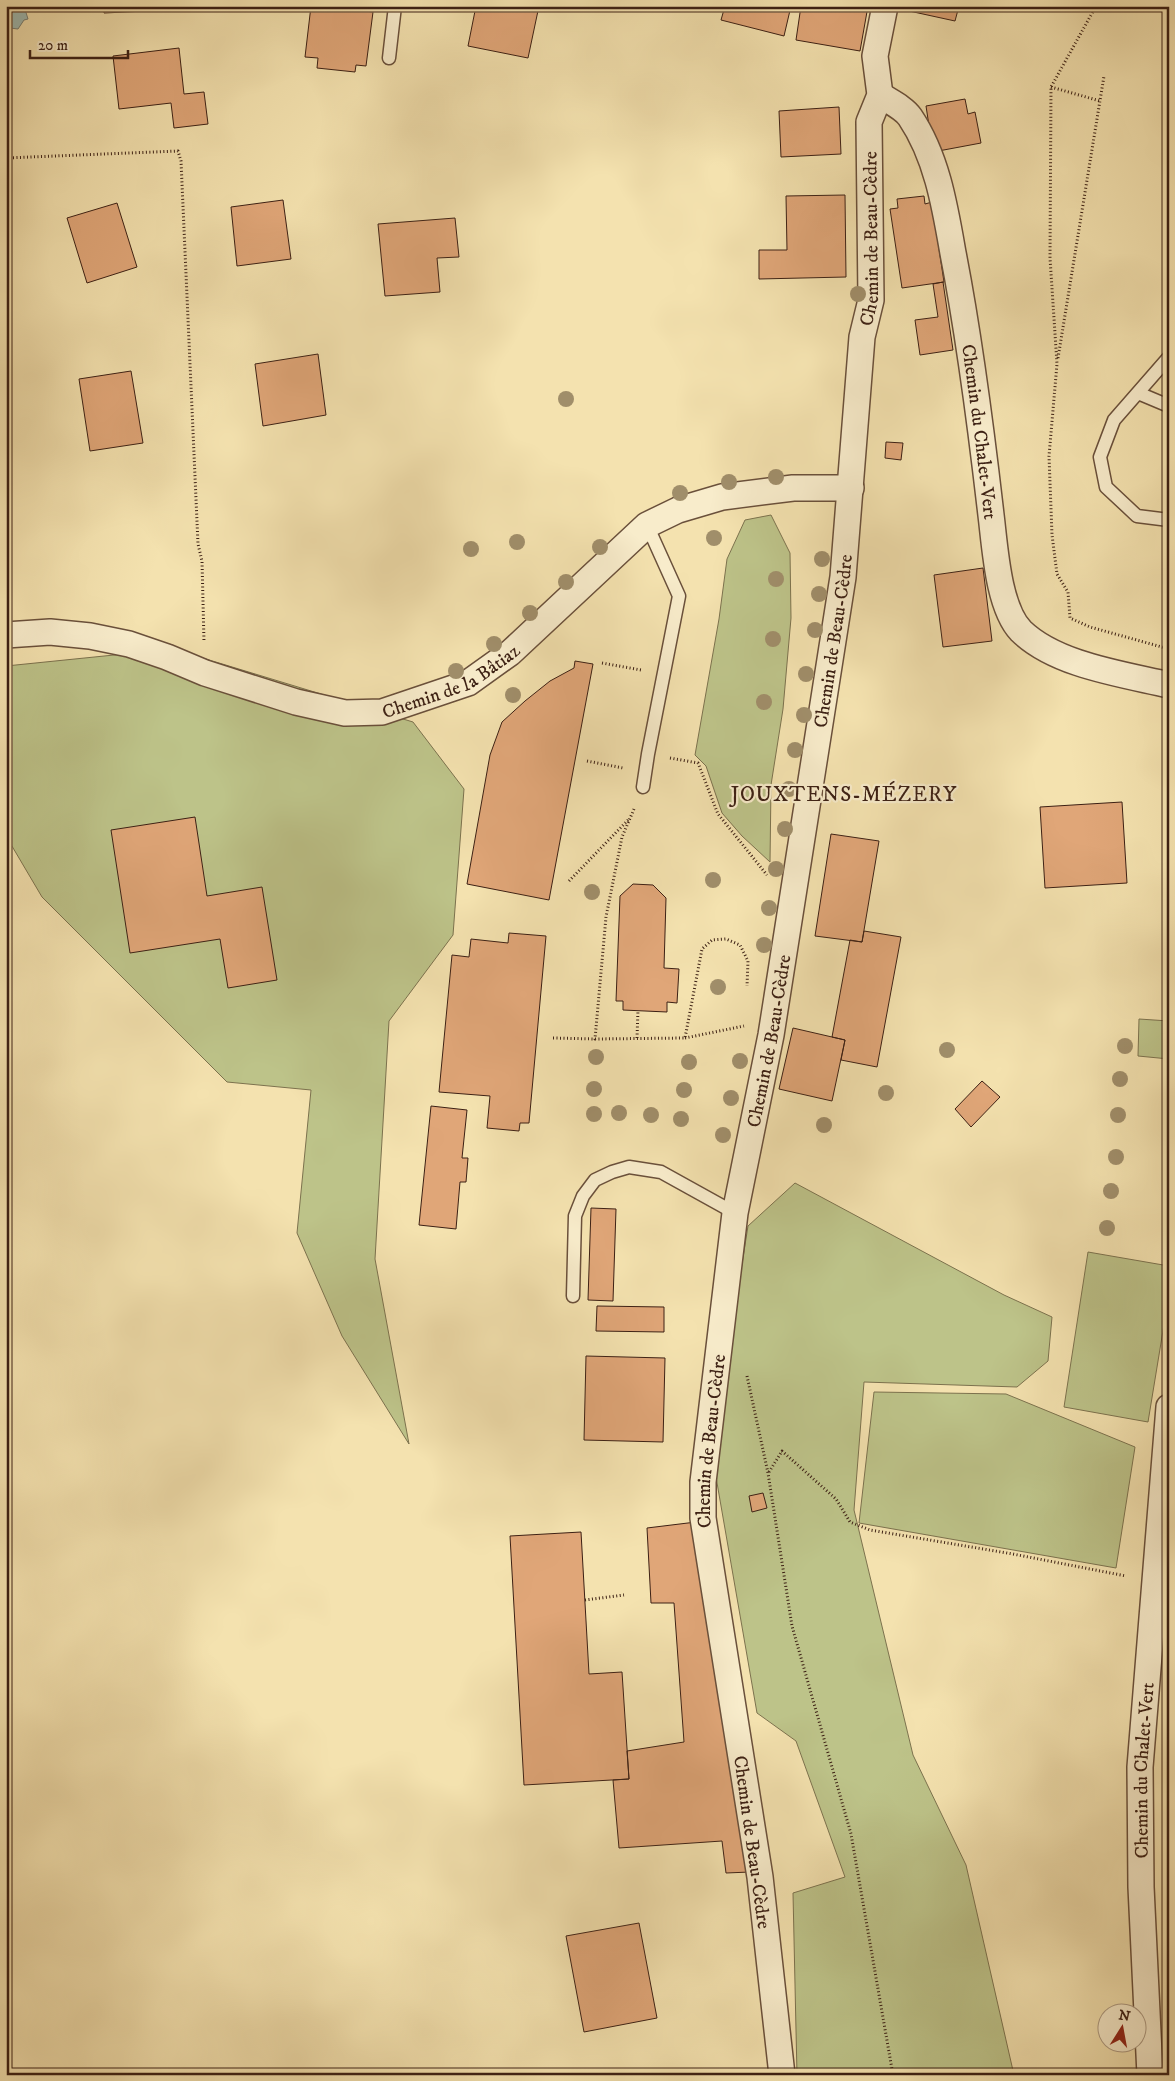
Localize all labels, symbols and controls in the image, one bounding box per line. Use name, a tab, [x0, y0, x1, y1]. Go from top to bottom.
scale bar	[30, 28, 128, 60]
text: 20 m	[38, 36, 68, 55]
street label: Chemin de Beau-Cèdre	[855, 151, 884, 328]
street label: Chemin du Chalet-Vert	[956, 343, 1001, 521]
street label: Chemin de Beau-Cèdre	[809, 554, 858, 729]
street label: Chemin de la Bâtiaz	[379, 640, 525, 724]
district label: JOUXTENS-MÉZERY	[729, 781, 957, 808]
street label: Chemin de Beau-Cèdre	[743, 953, 796, 1129]
street label: Chemin de Beau-Cèdre	[693, 1353, 731, 1530]
street label: Chemin du Chalet-Vert	[1130, 1681, 1160, 1859]
street label: Chemin de Beau-Cèdre	[728, 1754, 775, 1930]
north arrow	[1098, 2004, 1148, 2054]
text: N	[1117, 2006, 1132, 2026]

